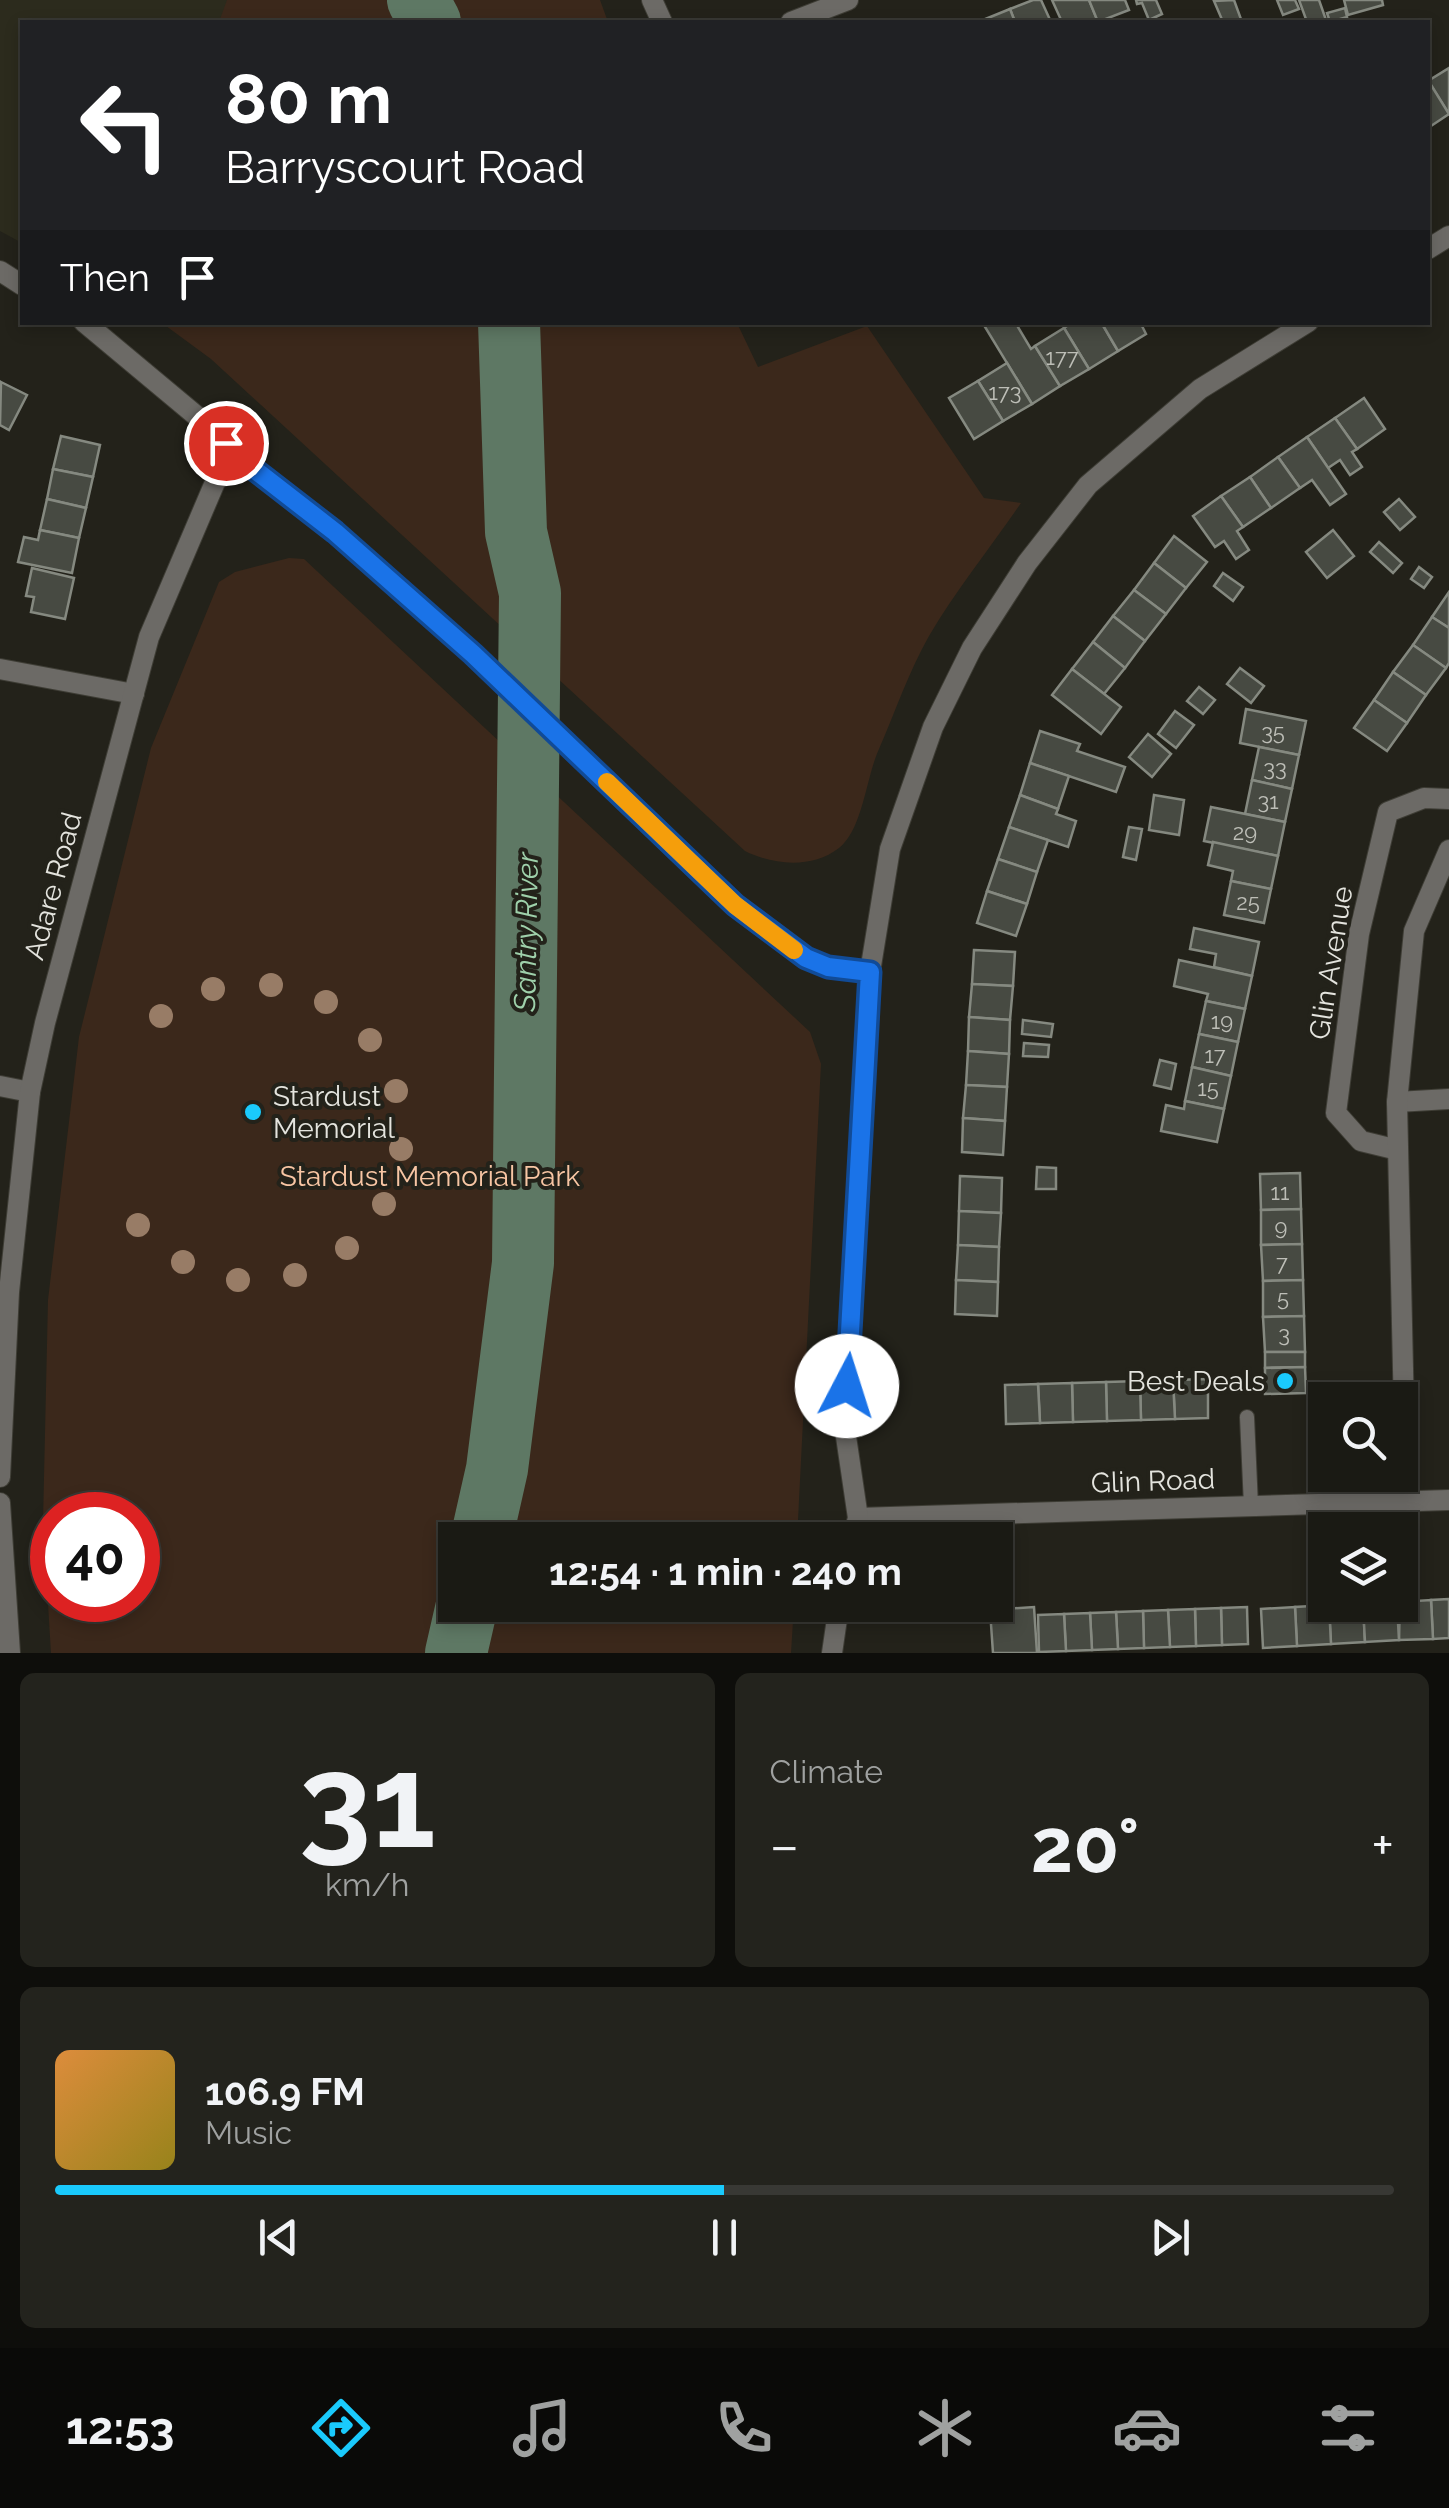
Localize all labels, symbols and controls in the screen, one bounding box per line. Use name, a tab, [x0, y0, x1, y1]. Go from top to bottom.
text: 80 m	[225, 57, 392, 139]
icon: left	[60, 60, 190, 190]
text: Barryscourt Road	[225, 141, 585, 194]
icon: arrive	[170, 250, 225, 305]
text: Then	[60, 255, 150, 300]
house number: 177	[1046, 344, 1079, 370]
house number: 173	[989, 379, 1021, 405]
pin	[184, 401, 269, 486]
icon: arrive	[199, 416, 254, 471]
house number: 35	[1261, 719, 1285, 745]
house number: 33	[1263, 755, 1287, 781]
house number: 31	[1257, 788, 1279, 814]
street label: Adare Road	[17, 809, 89, 963]
house number: 29	[1233, 819, 1257, 845]
water label: Santry River	[507, 850, 545, 1013]
street label: Glin Avenue	[1303, 884, 1359, 1042]
house number: 25	[1236, 889, 1260, 915]
house number: 19	[1211, 1008, 1233, 1034]
house number: 17	[1204, 1042, 1226, 1068]
house number: 15	[1197, 1075, 1219, 1101]
place label: Stardust Memorial	[273, 1080, 395, 1145]
marker: Stardust Memorial	[242, 1101, 264, 1123]
park label: Stardust Memorial Park	[280, 1160, 580, 1193]
house number: 11	[1271, 1179, 1289, 1205]
house number: 9	[1275, 1214, 1287, 1240]
house number: 7	[1276, 1250, 1288, 1276]
house number: 5	[1277, 1285, 1289, 1311]
house number: 3	[1278, 1321, 1290, 1347]
position arrow	[795, 1334, 899, 1438]
place label: Best Deals	[1127, 1365, 1265, 1398]
marker: Best Deals	[1274, 1370, 1296, 1392]
map controls	[1308, 1382, 1418, 1622]
button: search	[1308, 1382, 1418, 1492]
street label: Glin Road	[1090, 1462, 1216, 1500]
speed limit sign: 40	[30, 1492, 160, 1622]
button: layers	[1308, 1512, 1418, 1622]
text: 12:54 · 1 min · 240 m	[549, 1549, 902, 1594]
text: 31	[299, 1725, 436, 1877]
text: Climate	[770, 1753, 883, 1790]
text: 20°	[1031, 1801, 1139, 1890]
text: −	[770, 1813, 799, 1878]
text: +	[1371, 1813, 1394, 1878]
text: km/h	[325, 1866, 409, 1903]
text: 106.9 FM	[205, 2069, 365, 2114]
text: Music	[205, 2114, 292, 2151]
icon: previous	[251, 2210, 306, 2265]
icon: pause	[697, 2210, 752, 2265]
icon: next	[1143, 2210, 1198, 2265]
icon: directions	[306, 2393, 376, 2463]
icon: music	[507, 2393, 577, 2463]
icon: phone	[709, 2393, 779, 2463]
icon: climate	[910, 2393, 980, 2463]
icon: car	[1112, 2393, 1182, 2463]
icon: filters	[1313, 2393, 1383, 2463]
text: 12:53	[66, 2402, 174, 2455]

